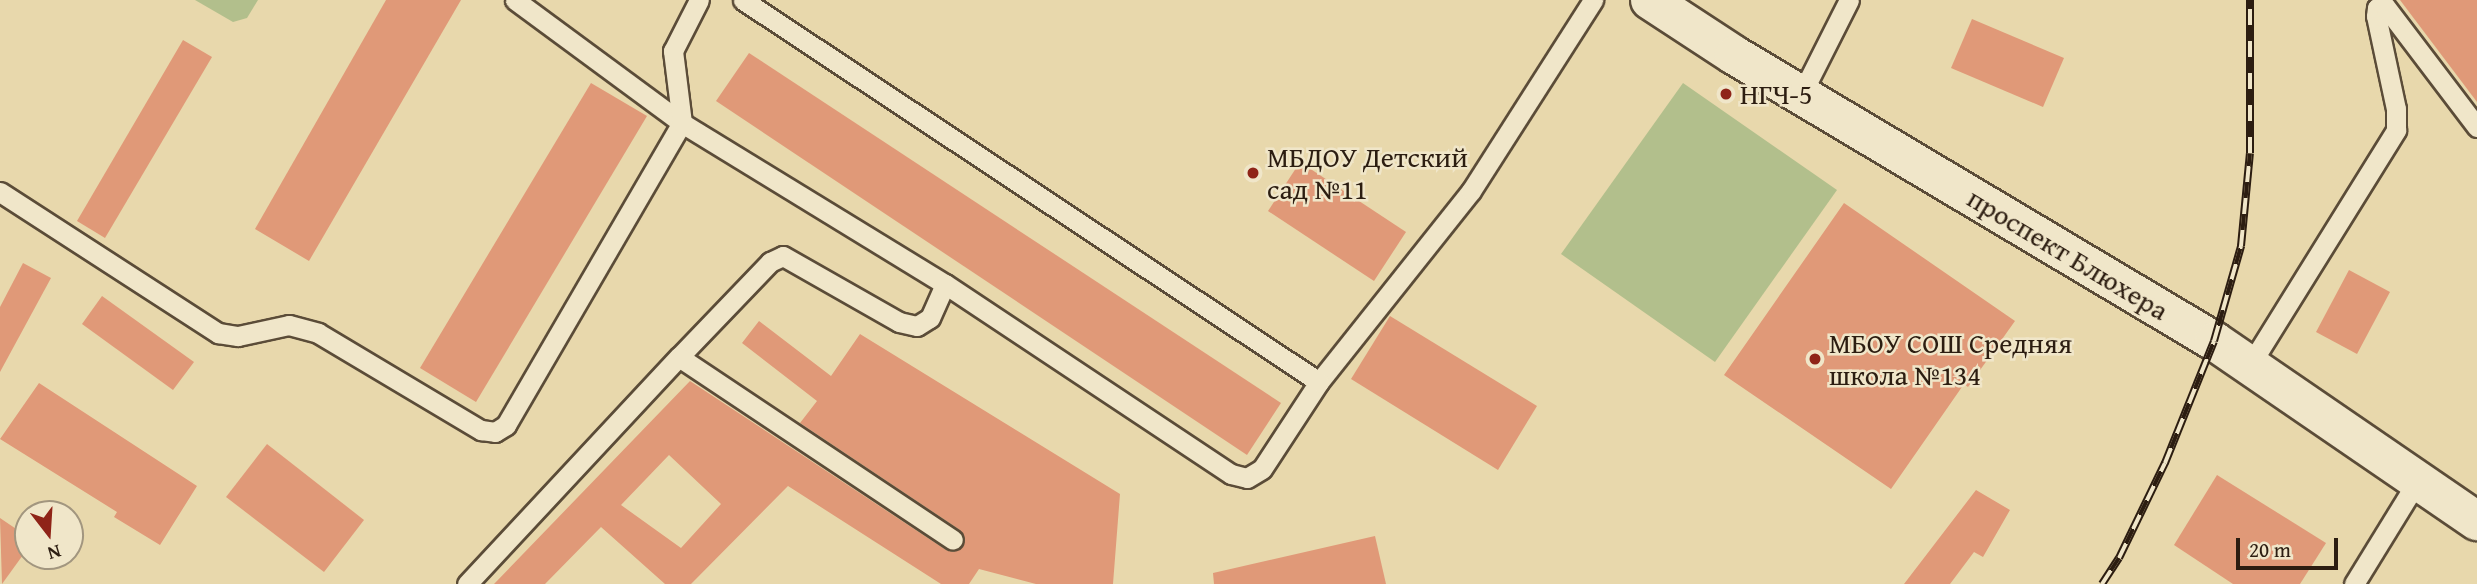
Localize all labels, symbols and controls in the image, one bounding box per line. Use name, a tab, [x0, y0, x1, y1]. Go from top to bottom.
place label: НГЧ-5	[1740, 77, 1812, 111]
marker: НГЧ-5	[1718, 86, 1734, 102]
place label: МБДОУ Детский сад №11	[1267, 140, 1468, 206]
marker: МБДОУ Детский сад №11	[1245, 165, 1261, 181]
street label: проспект Блюхера	[1962, 181, 2174, 327]
place label: МБОУ СОШ Средняя школа №134	[1829, 326, 2072, 392]
marker: МБОУ СОШ Средняя школа №134	[1807, 351, 1823, 367]
north arrow	[14, 500, 84, 570]
scale bar	[2239, 524, 2340, 568]
text: 20 m	[2249, 534, 2291, 565]
text: N	[44, 538, 65, 568]

